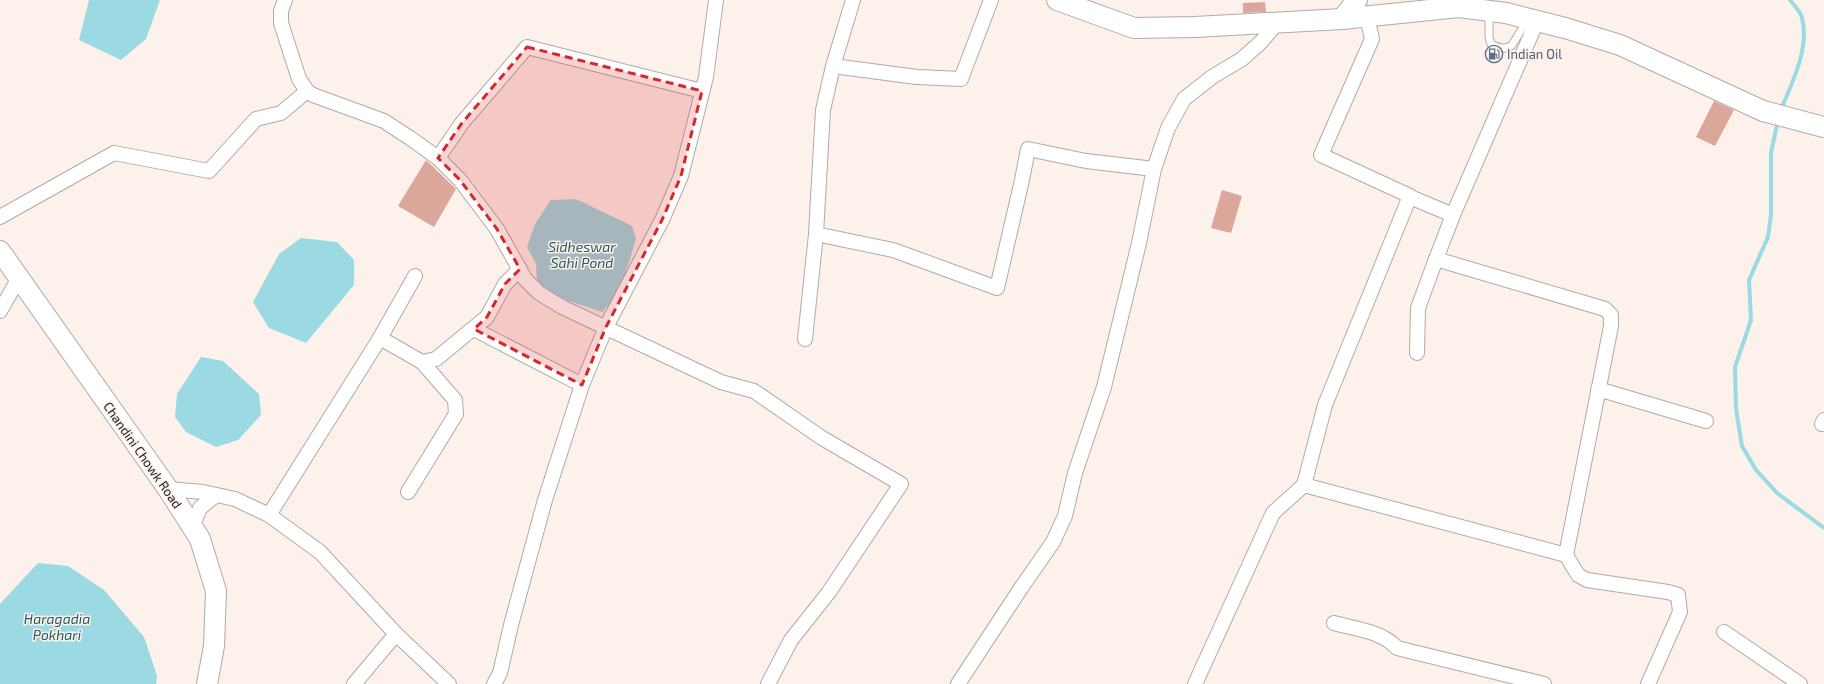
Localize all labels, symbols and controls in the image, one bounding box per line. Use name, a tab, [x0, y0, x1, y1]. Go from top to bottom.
fuel station icon: Indian Oil	[1484, 44, 1504, 64]
place label: Indian Oil	[1507, 46, 1562, 62]
water label: Sidheswar Sahi Pond	[548, 238, 616, 271]
street label: Chandini Chowk Road	[100, 399, 186, 511]
water label: Haragadia Pokhari	[24, 610, 90, 643]

